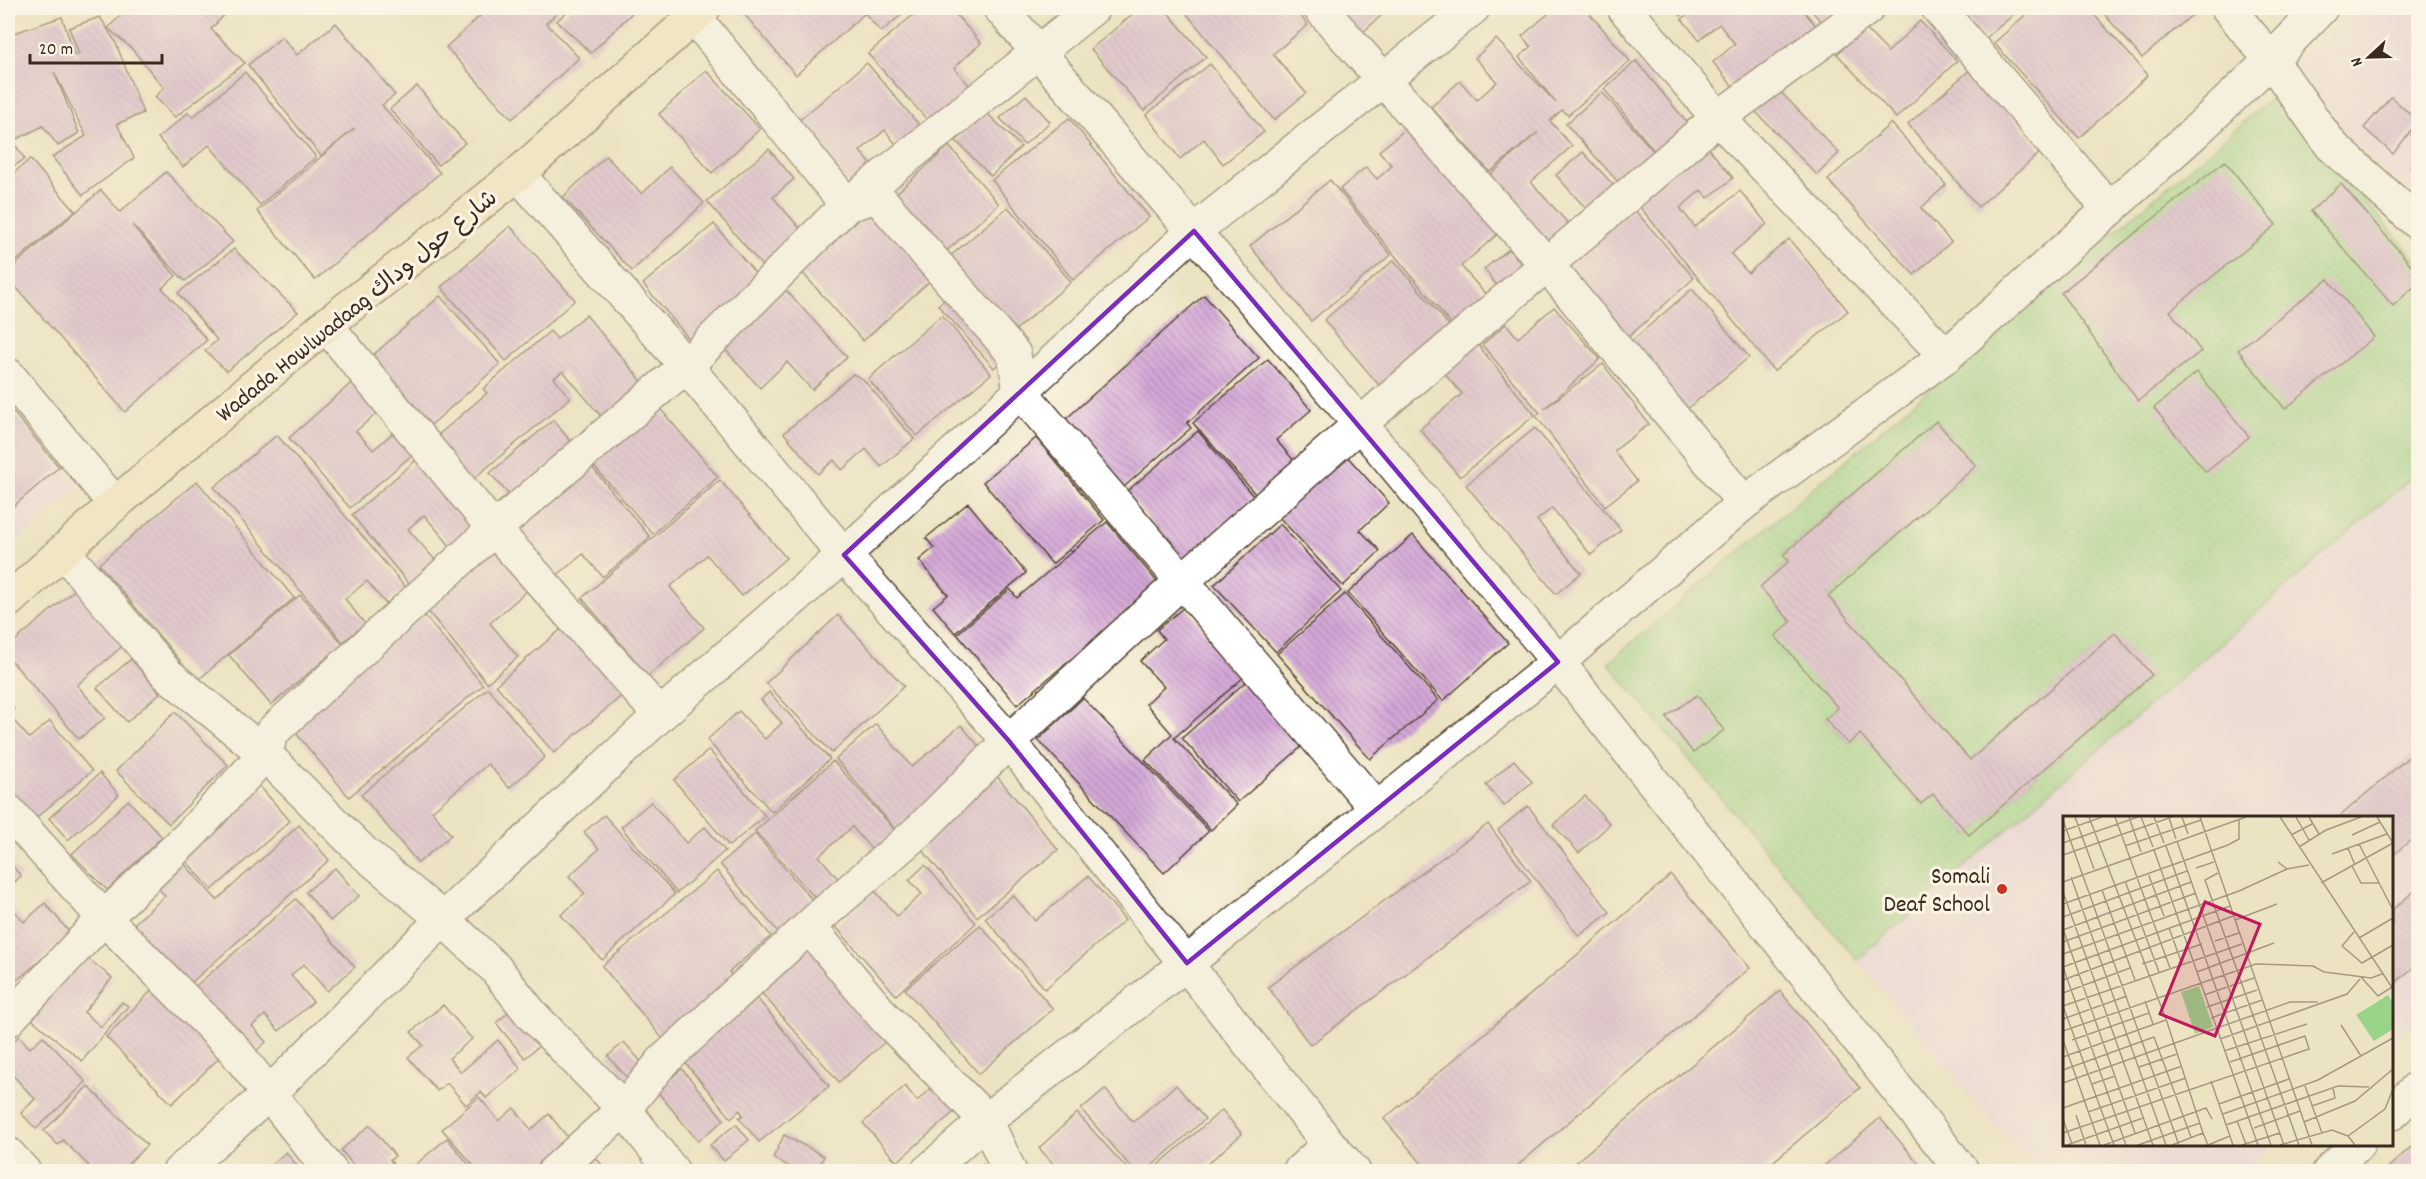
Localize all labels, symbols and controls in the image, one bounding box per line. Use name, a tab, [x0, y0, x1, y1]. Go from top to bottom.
scale bar	[30, 27, 162, 65]
north arrow	[2339, 27, 2399, 87]
text: 20 m	[39, 38, 73, 63]
text: N	[2345, 54, 2370, 70]
street label: Wadada Howlwadaag شارع حول وداك	[210, 183, 506, 432]
inset map	[2063, 816, 2393, 1146]
place label: Somali Deaf School	[1884, 861, 1990, 923]
marker: Somali Deaf School	[1995, 882, 2009, 896]

